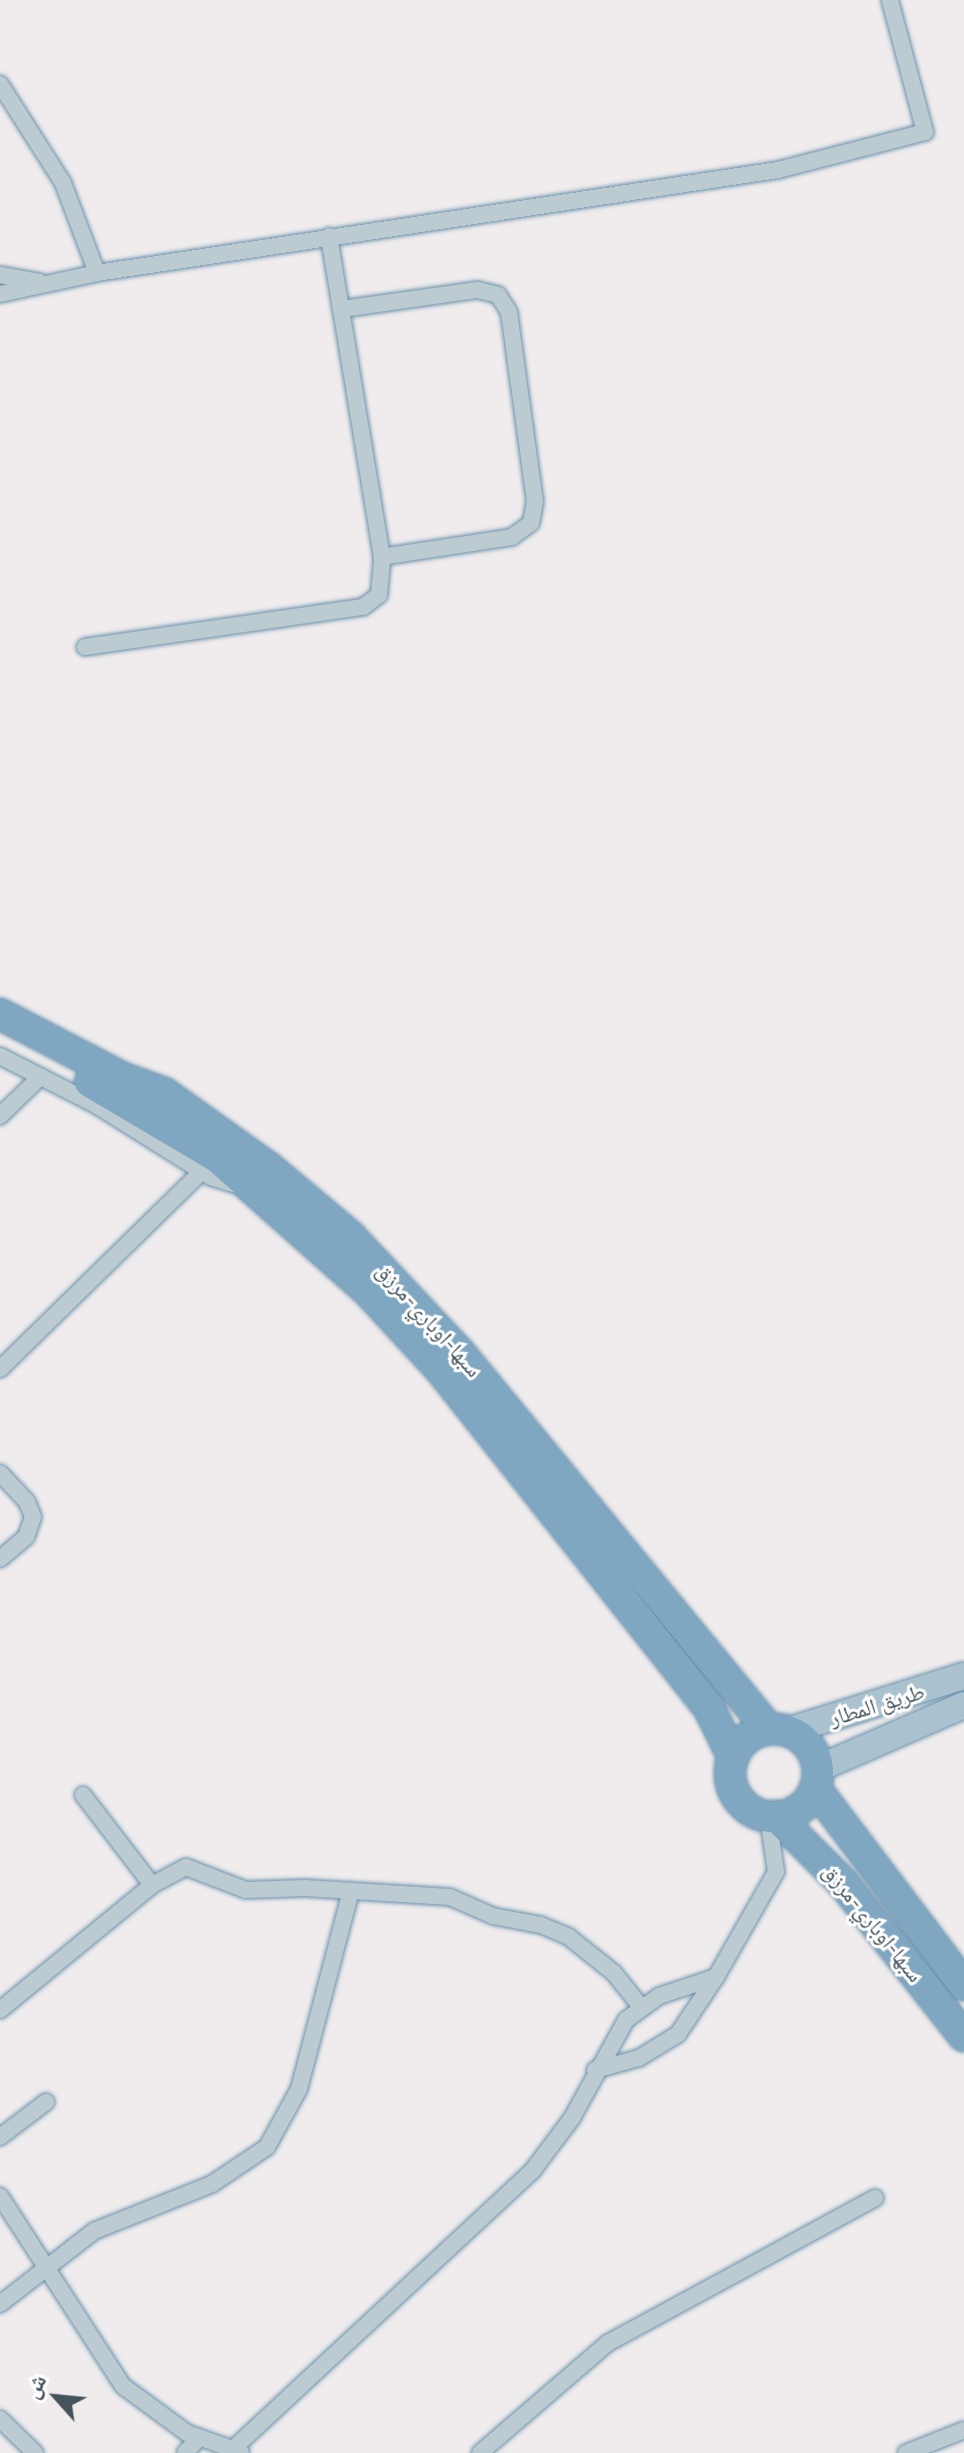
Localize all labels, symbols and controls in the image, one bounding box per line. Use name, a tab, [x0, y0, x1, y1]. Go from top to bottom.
street label: سبها-اوباري-مرزق	[371, 1257, 487, 1383]
street label: طريق المطار	[826, 1678, 928, 1732]
street label: سبها-اوباري-مرزق	[817, 1859, 929, 1987]
north arrow	[16, 2357, 96, 2437]
text: ش	[17, 2369, 52, 2403]

